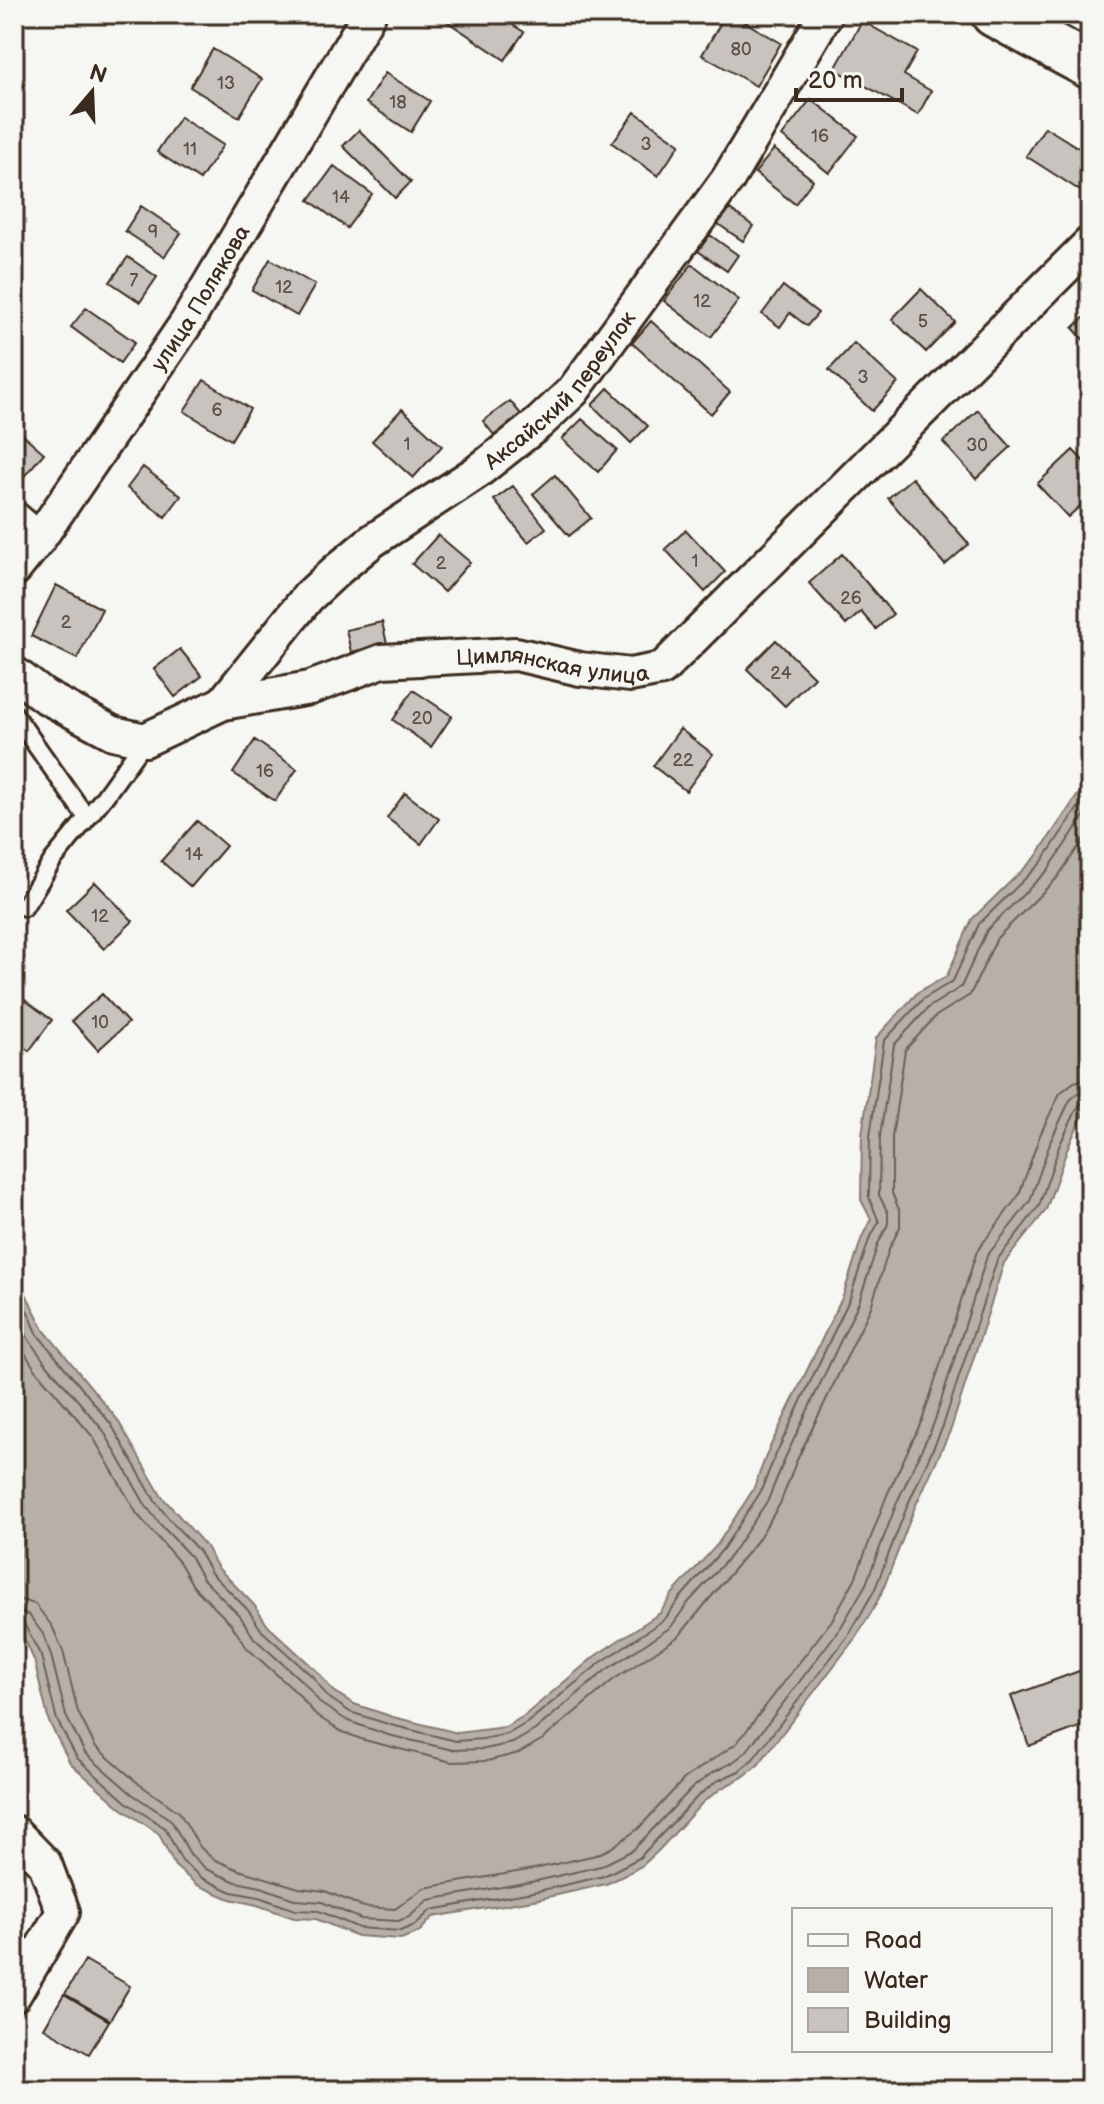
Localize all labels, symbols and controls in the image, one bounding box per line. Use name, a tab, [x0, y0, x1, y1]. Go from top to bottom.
house number: 80	[730, 39, 752, 60]
north arrow	[52, 52, 132, 132]
scale bar	[796, 52, 902, 102]
text: N	[86, 59, 110, 90]
text: 20 m	[808, 66, 863, 95]
house number: 13	[217, 73, 235, 94]
house number: 18	[389, 92, 407, 113]
house number: 16	[811, 126, 829, 147]
house number: 3	[640, 134, 652, 155]
house number: 11	[183, 139, 197, 160]
house number: 14	[332, 187, 350, 208]
street label: улица Полякова	[146, 220, 256, 377]
house number: 9	[148, 222, 158, 243]
house number: 7	[130, 270, 139, 291]
house number: 12	[275, 277, 293, 298]
house number: 12	[693, 291, 711, 312]
street label: Аксайский переулок	[479, 306, 642, 477]
house number: 5	[918, 311, 928, 332]
house number: 3	[857, 367, 869, 388]
house number: 6	[212, 400, 223, 421]
house number: 1	[404, 434, 410, 455]
house number: 30	[966, 435, 988, 456]
house number: 1	[692, 551, 698, 572]
house number: 2	[436, 553, 447, 574]
house number: 26	[840, 588, 862, 609]
house number: 2	[61, 612, 72, 633]
street label: Цимлянская улица	[455, 641, 651, 691]
house number: 24	[770, 663, 792, 684]
house number: 20	[411, 708, 433, 729]
house number: 22	[672, 750, 694, 771]
house number: 16	[256, 761, 274, 782]
house number: 14	[185, 844, 203, 865]
house number: 12	[91, 906, 109, 927]
house number: 10	[91, 1012, 109, 1033]
legend	[792, 1908, 1052, 2052]
text: Road	[864, 1926, 922, 1955]
text: Water	[864, 1966, 928, 1995]
text: Building	[864, 2006, 951, 2035]

